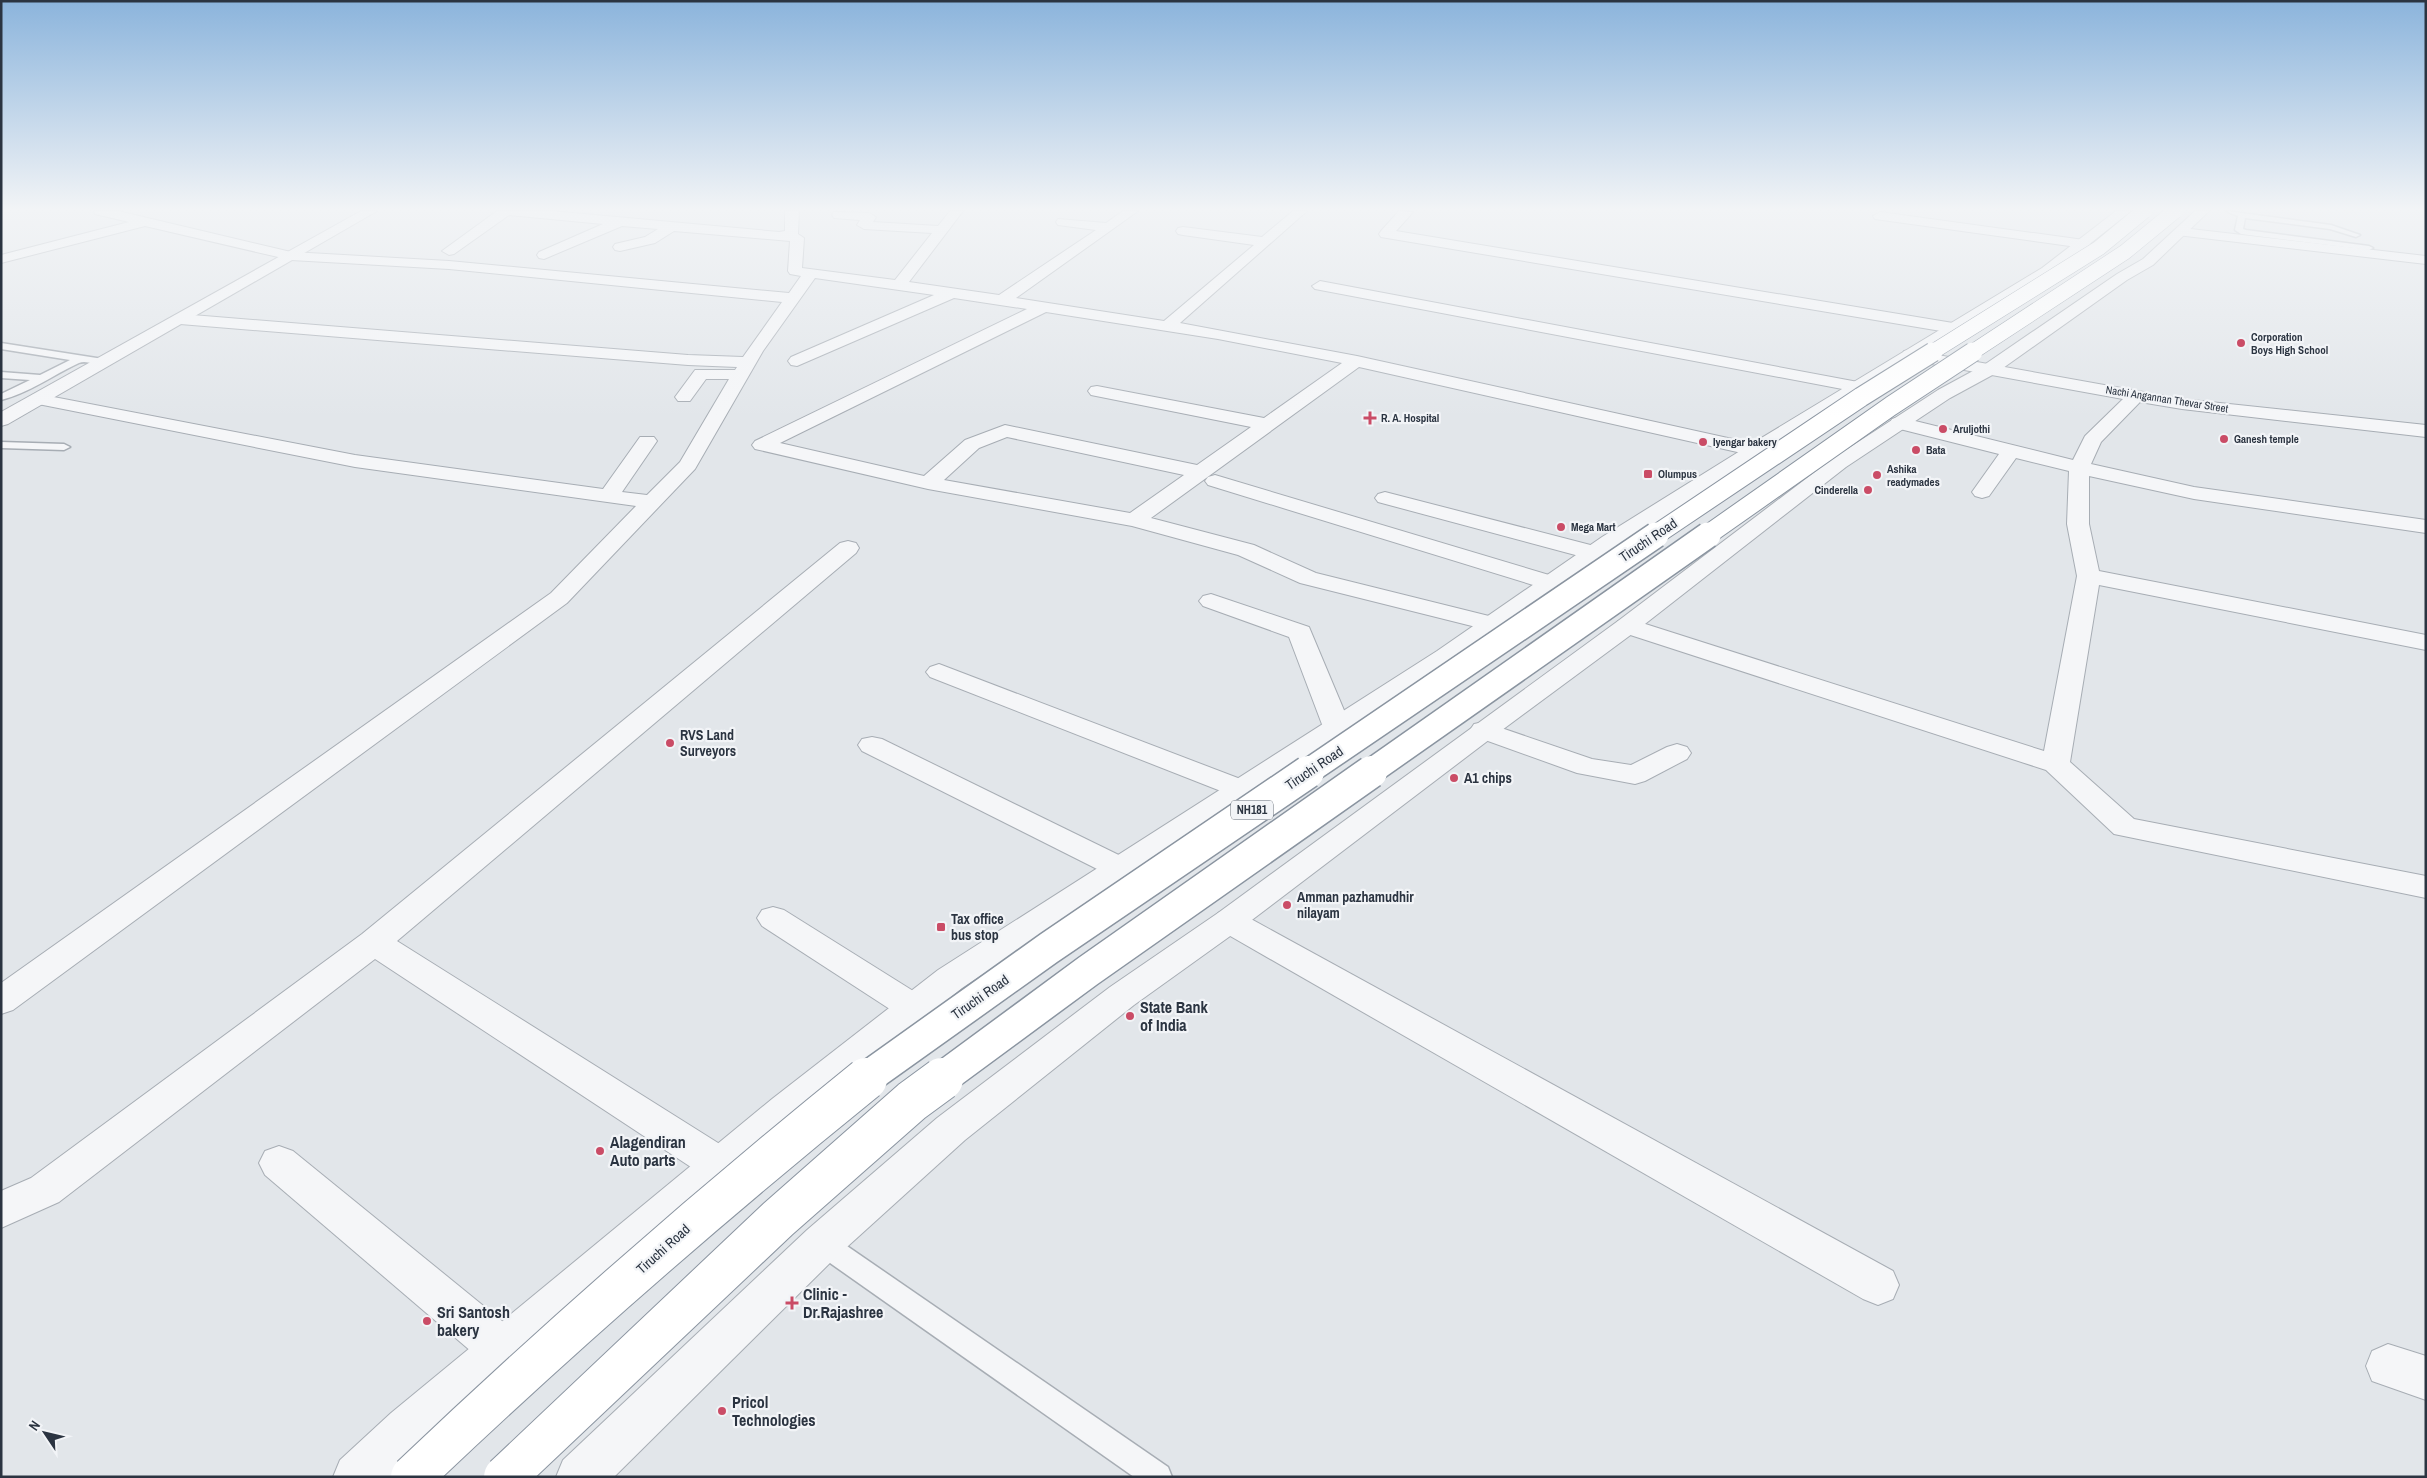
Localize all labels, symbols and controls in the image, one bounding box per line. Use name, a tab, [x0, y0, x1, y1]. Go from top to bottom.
place label: Corporation Boys High School	[2251, 330, 2328, 357]
marker: Corporation Boys High School	[2235, 337, 2247, 349]
street label: Nachi Angannan Thevar Street	[2105, 382, 2230, 416]
marker: R. A. Hospital	[1363, 411, 1377, 425]
place label: R. A. Hospital	[1381, 411, 1439, 425]
place label: Aruljothi	[1953, 422, 1990, 436]
marker: Aruljothi	[1937, 423, 1949, 435]
place label: Ganesh temple	[2234, 432, 2299, 446]
marker: Ganesh temple	[2218, 433, 2230, 445]
place label: Iyengar bakery	[1713, 435, 1777, 449]
marker: Iyengar bakery	[1697, 436, 1709, 448]
place label: Bata	[1926, 443, 1946, 457]
marker: Bata	[1910, 444, 1922, 456]
place label: Ashika readymades	[1887, 462, 1940, 489]
place label: Olumpus	[1658, 467, 1697, 481]
marker: Olumpus	[1642, 468, 1654, 480]
marker: Ashika readymades	[1871, 469, 1883, 481]
place label: Cinderella	[1814, 483, 1858, 497]
marker: Cinderella	[1862, 484, 1874, 496]
street label: Tiruchi Road	[1616, 514, 1680, 566]
place label: Mega Mart	[1571, 520, 1616, 534]
marker: Mega Mart	[1555, 521, 1567, 533]
place label: RVS Land Surveyors	[680, 726, 736, 760]
marker: RVS Land Surveyors	[664, 737, 676, 749]
street label: Tiruchi Road	[1282, 742, 1346, 794]
place label: A1 chips	[1464, 769, 1512, 787]
marker: A1 chips	[1448, 772, 1460, 784]
road number: NH181	[1231, 800, 1273, 820]
place label: Amman pazhamudhir nilayam	[1297, 888, 1414, 922]
marker: Amman pazhamudhir nilayam	[1281, 899, 1293, 911]
place label: Tax office bus stop	[951, 910, 1004, 944]
marker: Tax office bus stop	[935, 921, 947, 933]
street label: Tiruchi Road	[948, 971, 1012, 1023]
place label: State Bank of India	[1140, 996, 1209, 1036]
marker: State Bank of India	[1124, 1010, 1136, 1022]
place label: Alagendiran Auto parts	[610, 1131, 686, 1171]
marker: Alagendiran Auto parts	[594, 1145, 606, 1157]
street label: Tiruchi Road	[632, 1220, 694, 1278]
place label: Clinic - Dr.Rajashree	[803, 1283, 883, 1323]
marker: Clinic - Dr.Rajashree	[785, 1296, 799, 1310]
place label: Sri Santosh bakery	[437, 1301, 510, 1341]
marker: Sri Santosh bakery	[421, 1315, 433, 1327]
place label: Pricol Technologies	[732, 1391, 816, 1431]
marker: Pricol Technologies	[716, 1405, 728, 1417]
north arrow	[20, 1408, 70, 1458]
text: N	[25, 1417, 44, 1434]

